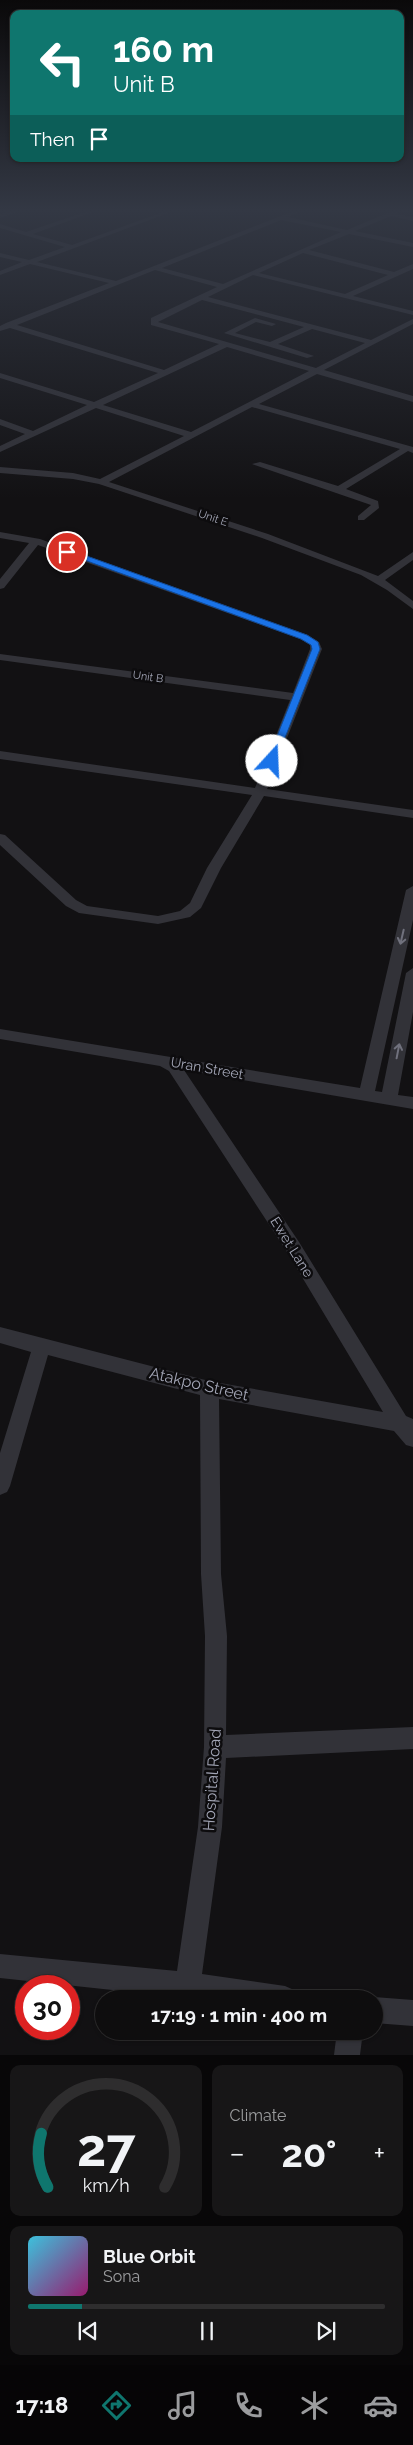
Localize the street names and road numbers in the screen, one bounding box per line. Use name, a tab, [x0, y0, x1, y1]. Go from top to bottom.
street label: Unit E	[197, 507, 230, 529]
street label: Unit B	[132, 668, 164, 686]
street label: Uran Street	[169, 1054, 245, 1082]
street label: Ewet Lane	[267, 1214, 317, 1280]
street label: Atakpo Street	[148, 1363, 251, 1405]
street label: Hospital Road	[199, 1728, 225, 1832]

